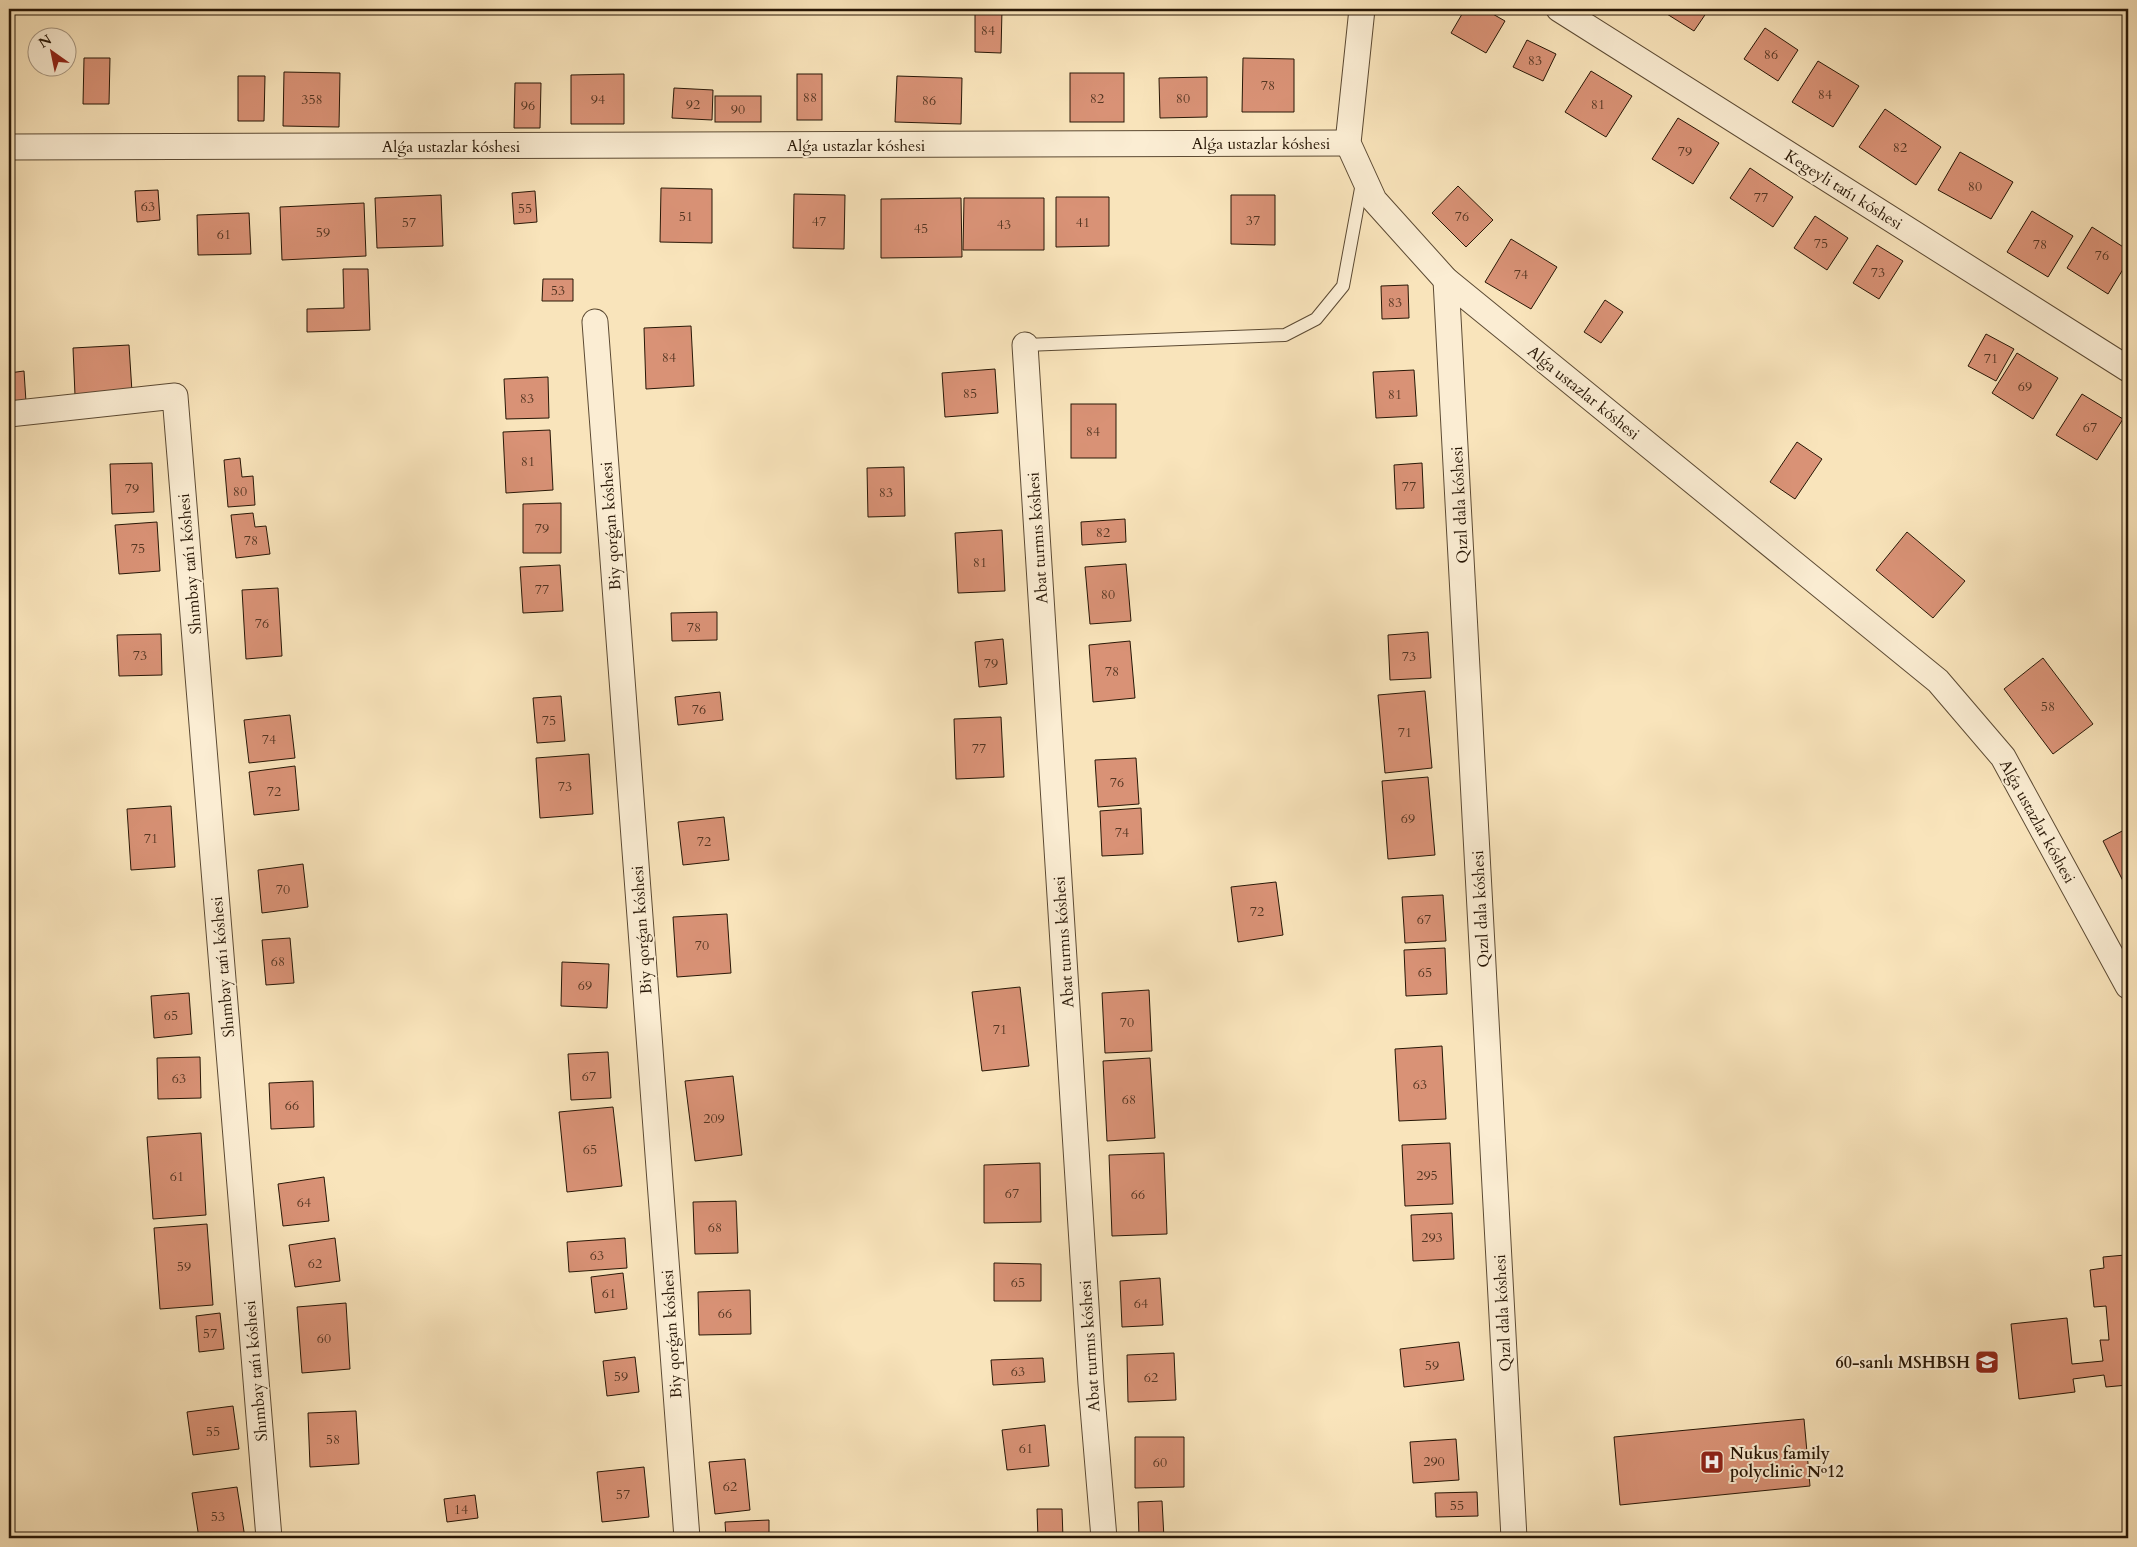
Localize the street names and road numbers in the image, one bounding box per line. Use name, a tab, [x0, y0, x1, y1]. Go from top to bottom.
street label: Alǵa ustazlar kóshesi	[1192, 133, 1331, 155]
street label: Alǵa ustazlar kóshesi	[787, 135, 926, 157]
street label: Alǵa ustazlar kóshesi	[382, 136, 521, 158]
street label: Kegeyli tańı kóshesi	[1780, 145, 1907, 235]
street label: Alǵa ustazlar kóshesi	[1523, 341, 1644, 445]
street label: Qızıl dala kóshesi	[1446, 445, 1474, 564]
street label: Biy qorǵan kóshesi	[595, 460, 626, 591]
street label: Abat turmıs kóshesi	[1022, 471, 1054, 605]
street label: Shımbay tańı kóshesi	[173, 492, 207, 635]
street label: Alǵa ustazlar kóshesi	[1994, 756, 2081, 888]
street label: Qızıl dala kóshesi	[1467, 849, 1495, 968]
street label: Biy qorǵan kóshesi	[626, 864, 657, 995]
street label: Abat turmıs kóshesi	[1048, 875, 1080, 1009]
street label: Shımbay tańı kóshesi	[206, 895, 240, 1038]
street label: Qızıl dala kóshesi	[1489, 1253, 1517, 1372]
street label: Biy qorǵan kóshesi	[656, 1268, 687, 1399]
street label: Abat turmıs kóshesi	[1074, 1279, 1106, 1413]
street label: Shımbay tańı kóshesi	[239, 1299, 273, 1442]

